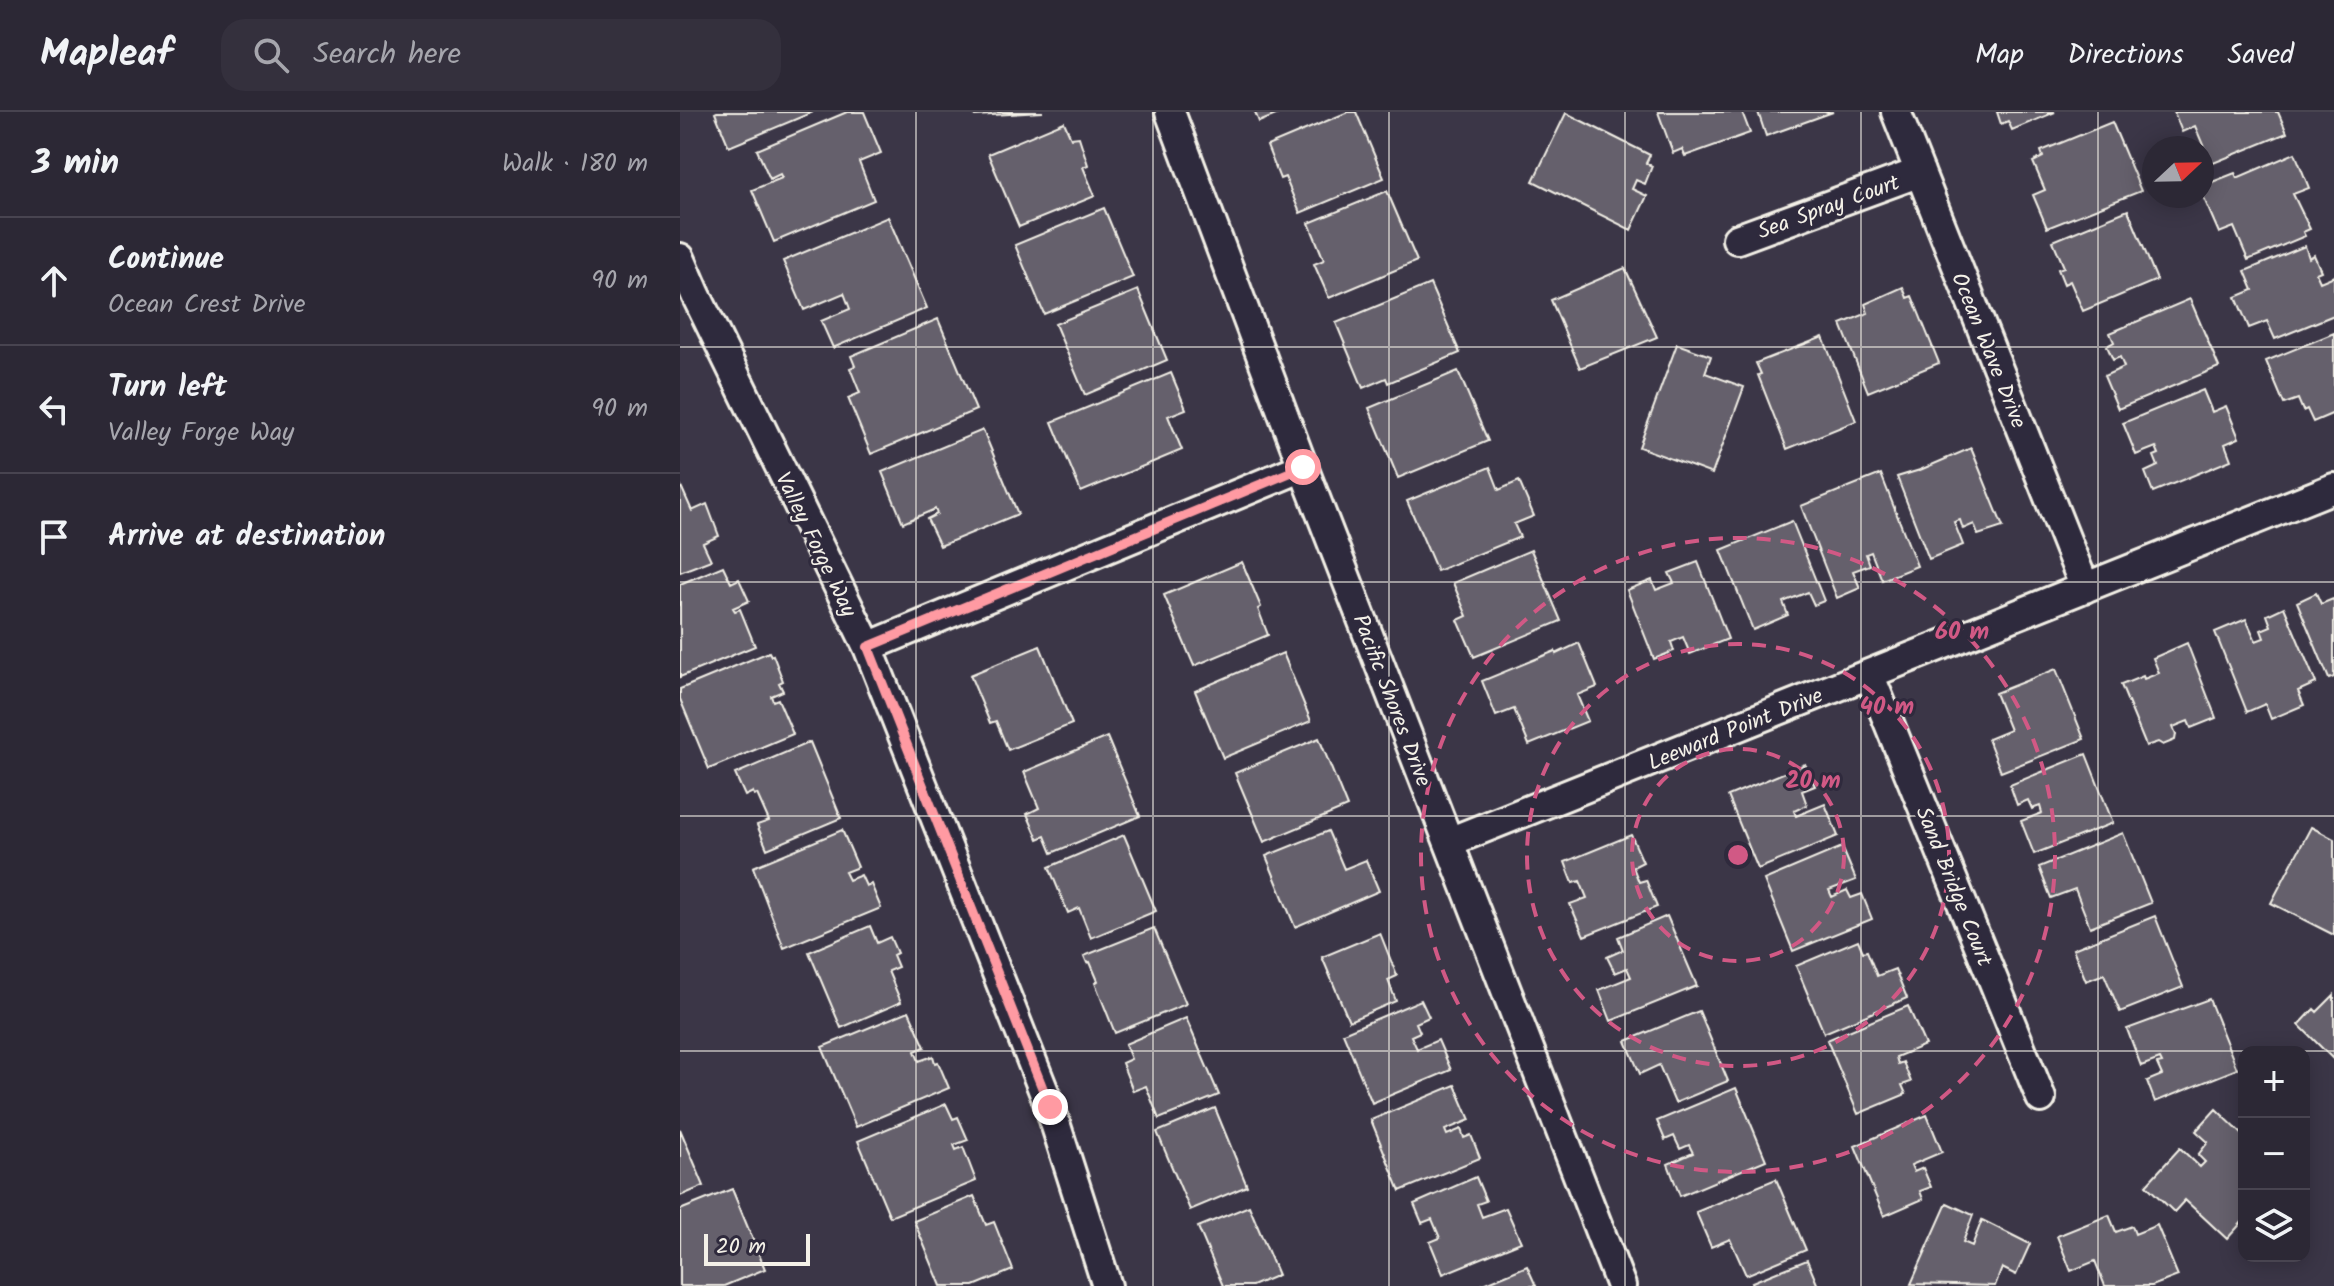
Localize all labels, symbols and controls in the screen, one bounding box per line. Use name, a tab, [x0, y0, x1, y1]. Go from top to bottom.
search box	[221, 19, 781, 91]
text: Mapleaf	[40, 25, 173, 85]
text: Search here	[313, 31, 461, 79]
icon: search	[249, 33, 293, 77]
text: Map	[1975, 33, 2024, 78]
text: Directions	[2068, 33, 2184, 78]
text: Saved	[2228, 33, 2294, 78]
north arrow	[2142, 136, 2214, 208]
text: 3 min	[32, 137, 119, 191]
text: Walk · 180 m	[502, 143, 648, 185]
street label: Sea Spray Court	[1753, 166, 1905, 250]
text: Continue	[108, 236, 224, 284]
icon: ahead	[32, 259, 76, 303]
text: 90 m	[591, 260, 648, 302]
street label: Ocean Wave Drive	[1940, 268, 2035, 434]
text: Ocean Crest Drive	[108, 284, 305, 326]
text: Turn left	[108, 364, 227, 412]
icon: left	[32, 387, 76, 431]
text: 90 m	[591, 388, 648, 430]
text: Valley Forge Way	[108, 412, 294, 454]
route start	[1285, 449, 1321, 485]
street label: Valley Forge Way	[764, 467, 865, 624]
text: Arrive at destination	[108, 513, 385, 561]
icon: arrive	[32, 515, 76, 559]
street label: Pacific Shores Drive	[1342, 610, 1440, 792]
text: 60 m	[1935, 613, 1989, 652]
street label: Leeward Point Drive	[1643, 679, 1829, 781]
text: 40 m	[1860, 688, 1914, 727]
text: 20 m	[1785, 762, 1841, 801]
street label: Sand Bridge Court	[1905, 802, 2001, 973]
centre of rings	[1724, 841, 1752, 869]
map controls	[2238, 1046, 2310, 1262]
button: +	[2238, 1046, 2310, 1118]
route end	[1032, 1089, 1068, 1125]
button: −	[2238, 1118, 2310, 1190]
button: layers	[2238, 1190, 2310, 1262]
scale bar	[704, 1230, 810, 1266]
text: 20 m	[716, 1230, 766, 1265]

